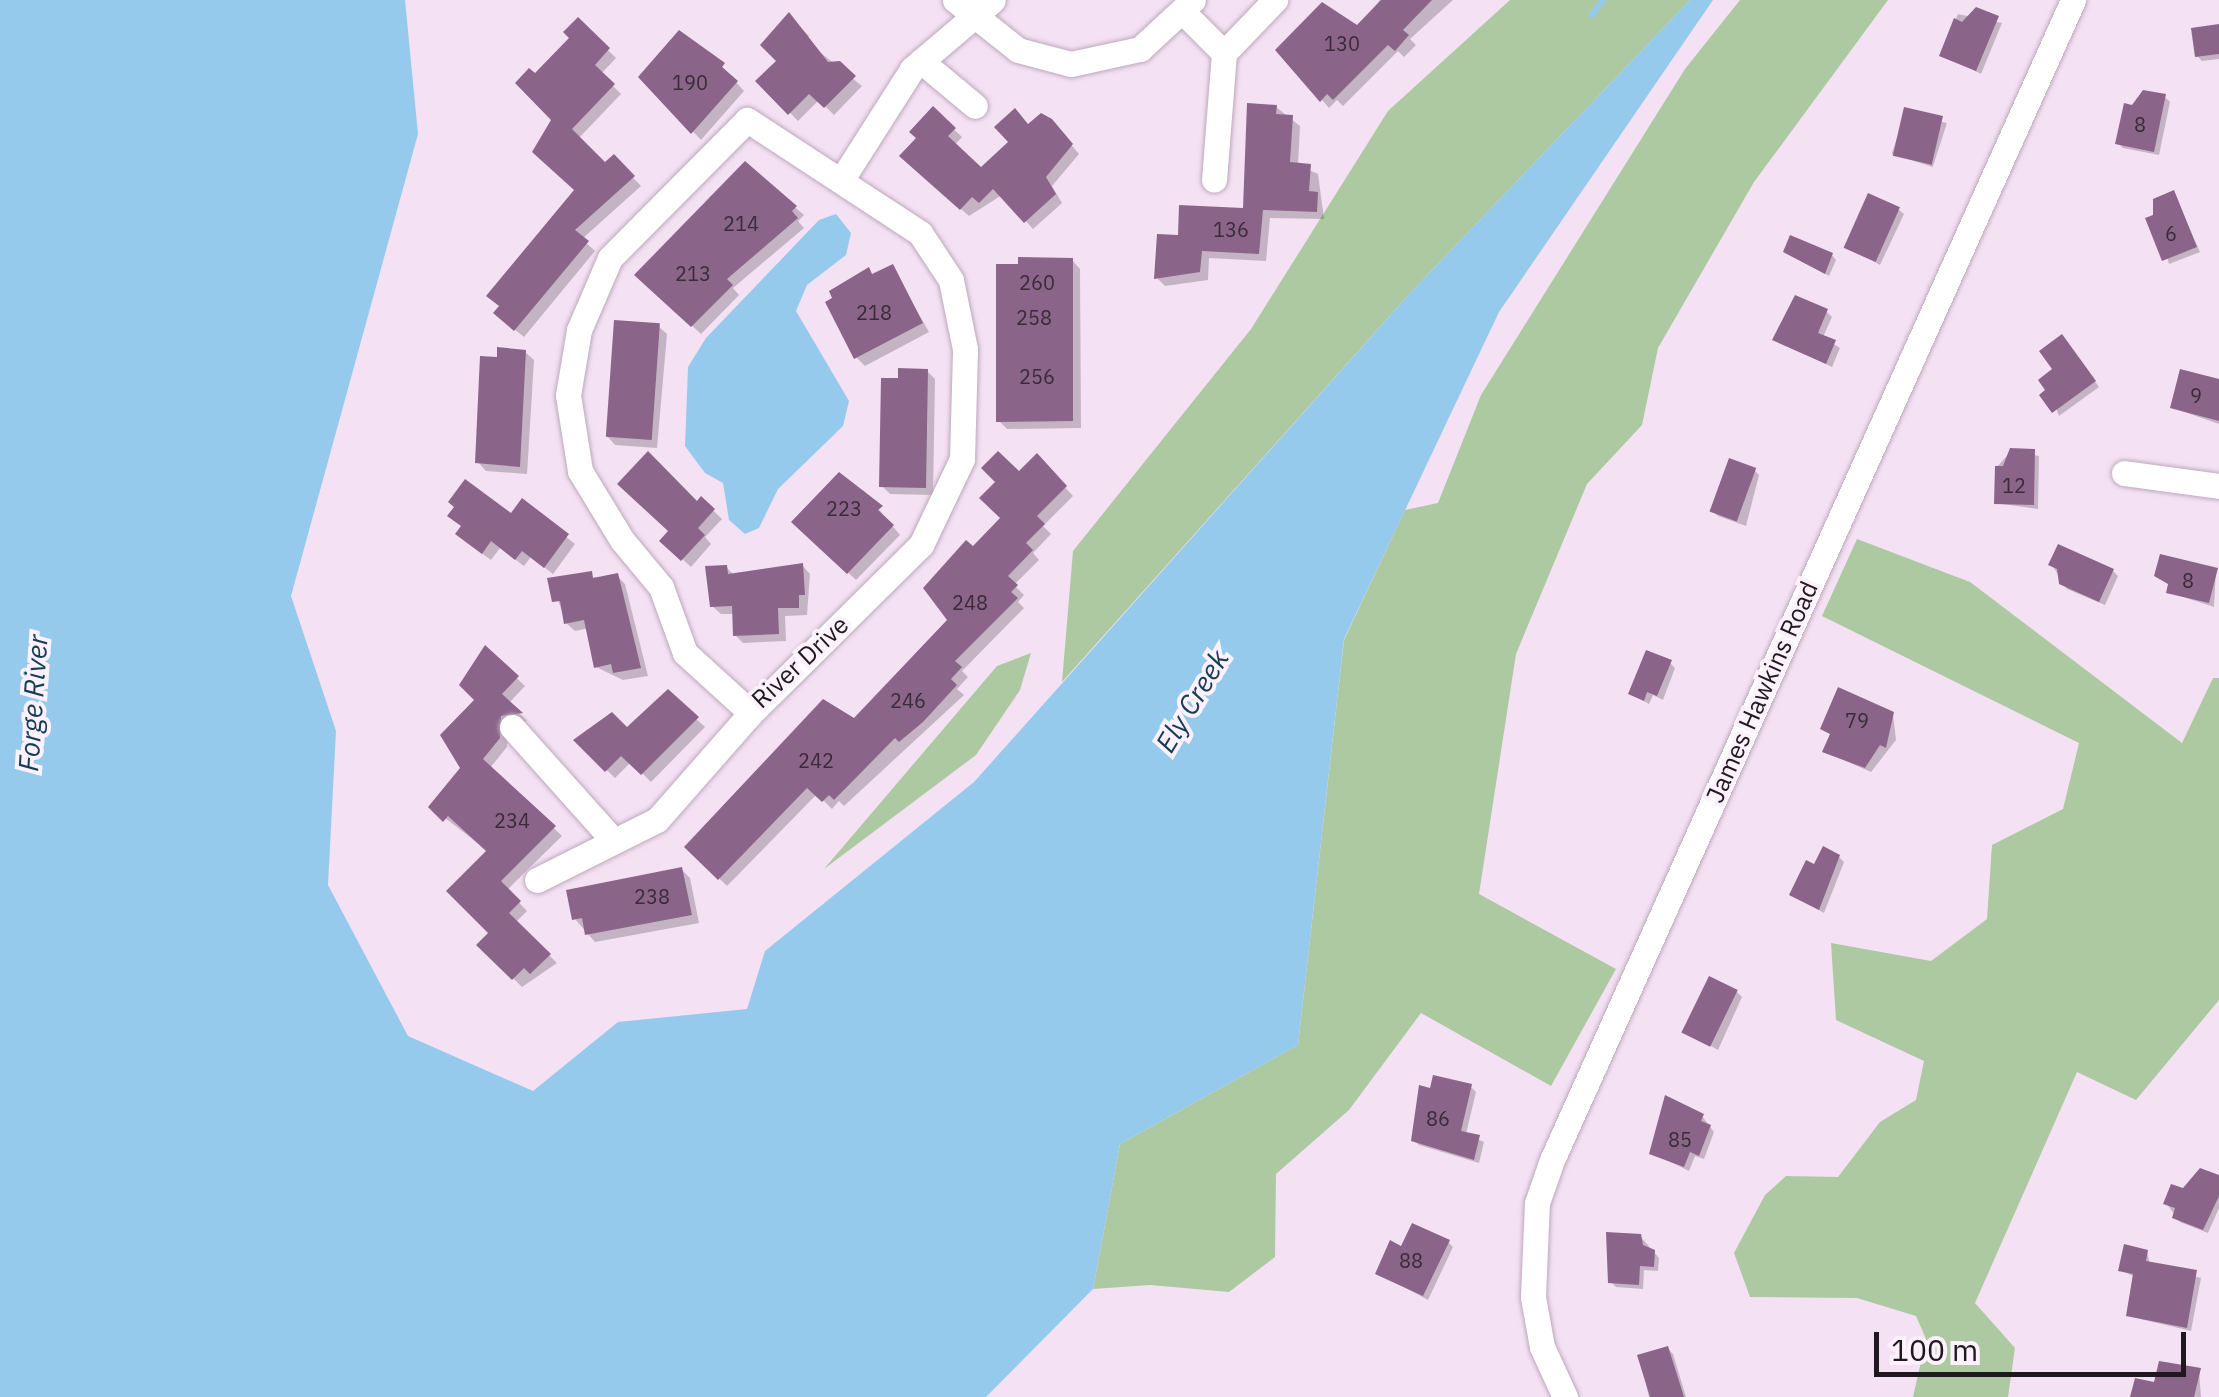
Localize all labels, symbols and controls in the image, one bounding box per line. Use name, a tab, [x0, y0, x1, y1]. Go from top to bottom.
house number: 130	[1324, 31, 1360, 55]
house number: 190	[672, 70, 708, 94]
house number: 8	[2134, 112, 2146, 136]
house number: 214	[723, 211, 759, 235]
house number: 136	[1213, 217, 1249, 241]
house number: 6	[2165, 221, 2177, 245]
house number: 213	[675, 261, 711, 285]
house number: 260	[1019, 270, 1055, 294]
house number: 218	[856, 300, 892, 324]
house number: 258	[1016, 305, 1052, 329]
house number: 256	[1019, 364, 1055, 388]
house number: 9	[2190, 383, 2202, 407]
house number: 12	[2002, 473, 2026, 497]
house number: 223	[826, 496, 862, 520]
house number: 8	[2182, 568, 2194, 592]
street label: James Hawkins Road	[1700, 577, 1824, 807]
house number: 248	[952, 590, 988, 614]
street label: River Drive	[745, 610, 855, 714]
water label: Forge River	[11, 633, 55, 773]
water label: Ely Creek	[1148, 644, 1236, 758]
house number: 246	[890, 688, 926, 712]
house number: 79	[1845, 708, 1869, 732]
house number: 242	[798, 748, 834, 772]
house number: 234	[494, 808, 530, 832]
house number: 238	[634, 884, 670, 908]
house number: 86	[1426, 1106, 1450, 1130]
house number: 85	[1668, 1127, 1692, 1151]
house number: 88	[1399, 1248, 1423, 1272]
scale bar	[1879, 1312, 2192, 1374]
text: 100 m	[1891, 1330, 1978, 1369]

